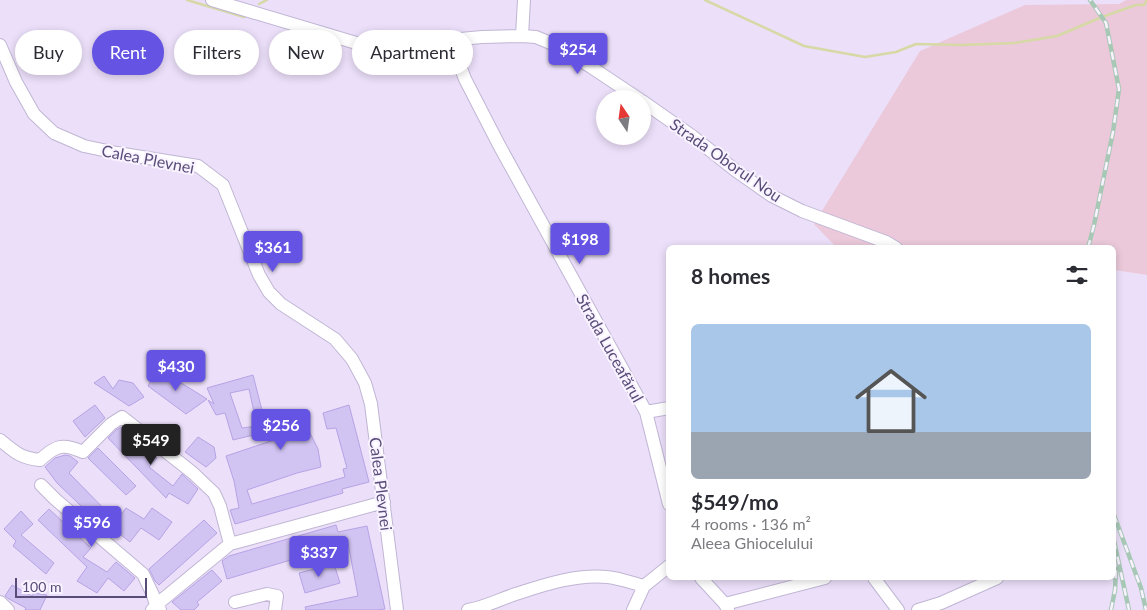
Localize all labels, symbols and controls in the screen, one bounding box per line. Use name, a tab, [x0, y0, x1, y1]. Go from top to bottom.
chip: Buy	[15, 30, 82, 75]
chip: Rent	[92, 30, 164, 75]
chip: Filters	[174, 30, 259, 75]
chip: New	[269, 30, 342, 75]
chip: Apartment	[352, 30, 473, 75]
pin: $254	[548, 32, 608, 75]
text: $254	[559, 39, 597, 58]
north arrow	[596, 90, 651, 145]
map controls	[596, 90, 651, 145]
street label: Strada Oborul Nou	[667, 114, 786, 205]
street label: Calea Plevnei	[100, 140, 196, 177]
pin: $198	[550, 222, 610, 265]
text: $198	[561, 229, 599, 248]
pin: $361	[243, 230, 303, 273]
text: $361	[254, 237, 292, 256]
icon: filters	[1063, 261, 1091, 289]
text: 8 homes	[691, 263, 770, 288]
street label: Strada Luceafărul	[573, 290, 648, 405]
pin: $430	[146, 350, 206, 392]
text: $430	[157, 356, 195, 375]
icon: home	[846, 356, 936, 446]
pin: $256	[251, 408, 311, 451]
text: $256	[262, 415, 300, 434]
pin: $549	[121, 424, 181, 466]
text: $549	[132, 430, 170, 449]
street label: Calea Plevnei	[366, 436, 397, 532]
text: $549/mo	[691, 489, 779, 514]
pin: $596	[62, 506, 122, 548]
text: $596	[73, 512, 111, 531]
text: 4 rooms · 136 m²	[691, 514, 811, 533]
text: Aleea Ghiocelului	[691, 533, 813, 552]
pin: $337	[289, 536, 349, 578]
text: $337	[300, 542, 338, 561]
scale bar	[15, 575, 148, 598]
text: 100 m	[22, 578, 61, 595]

